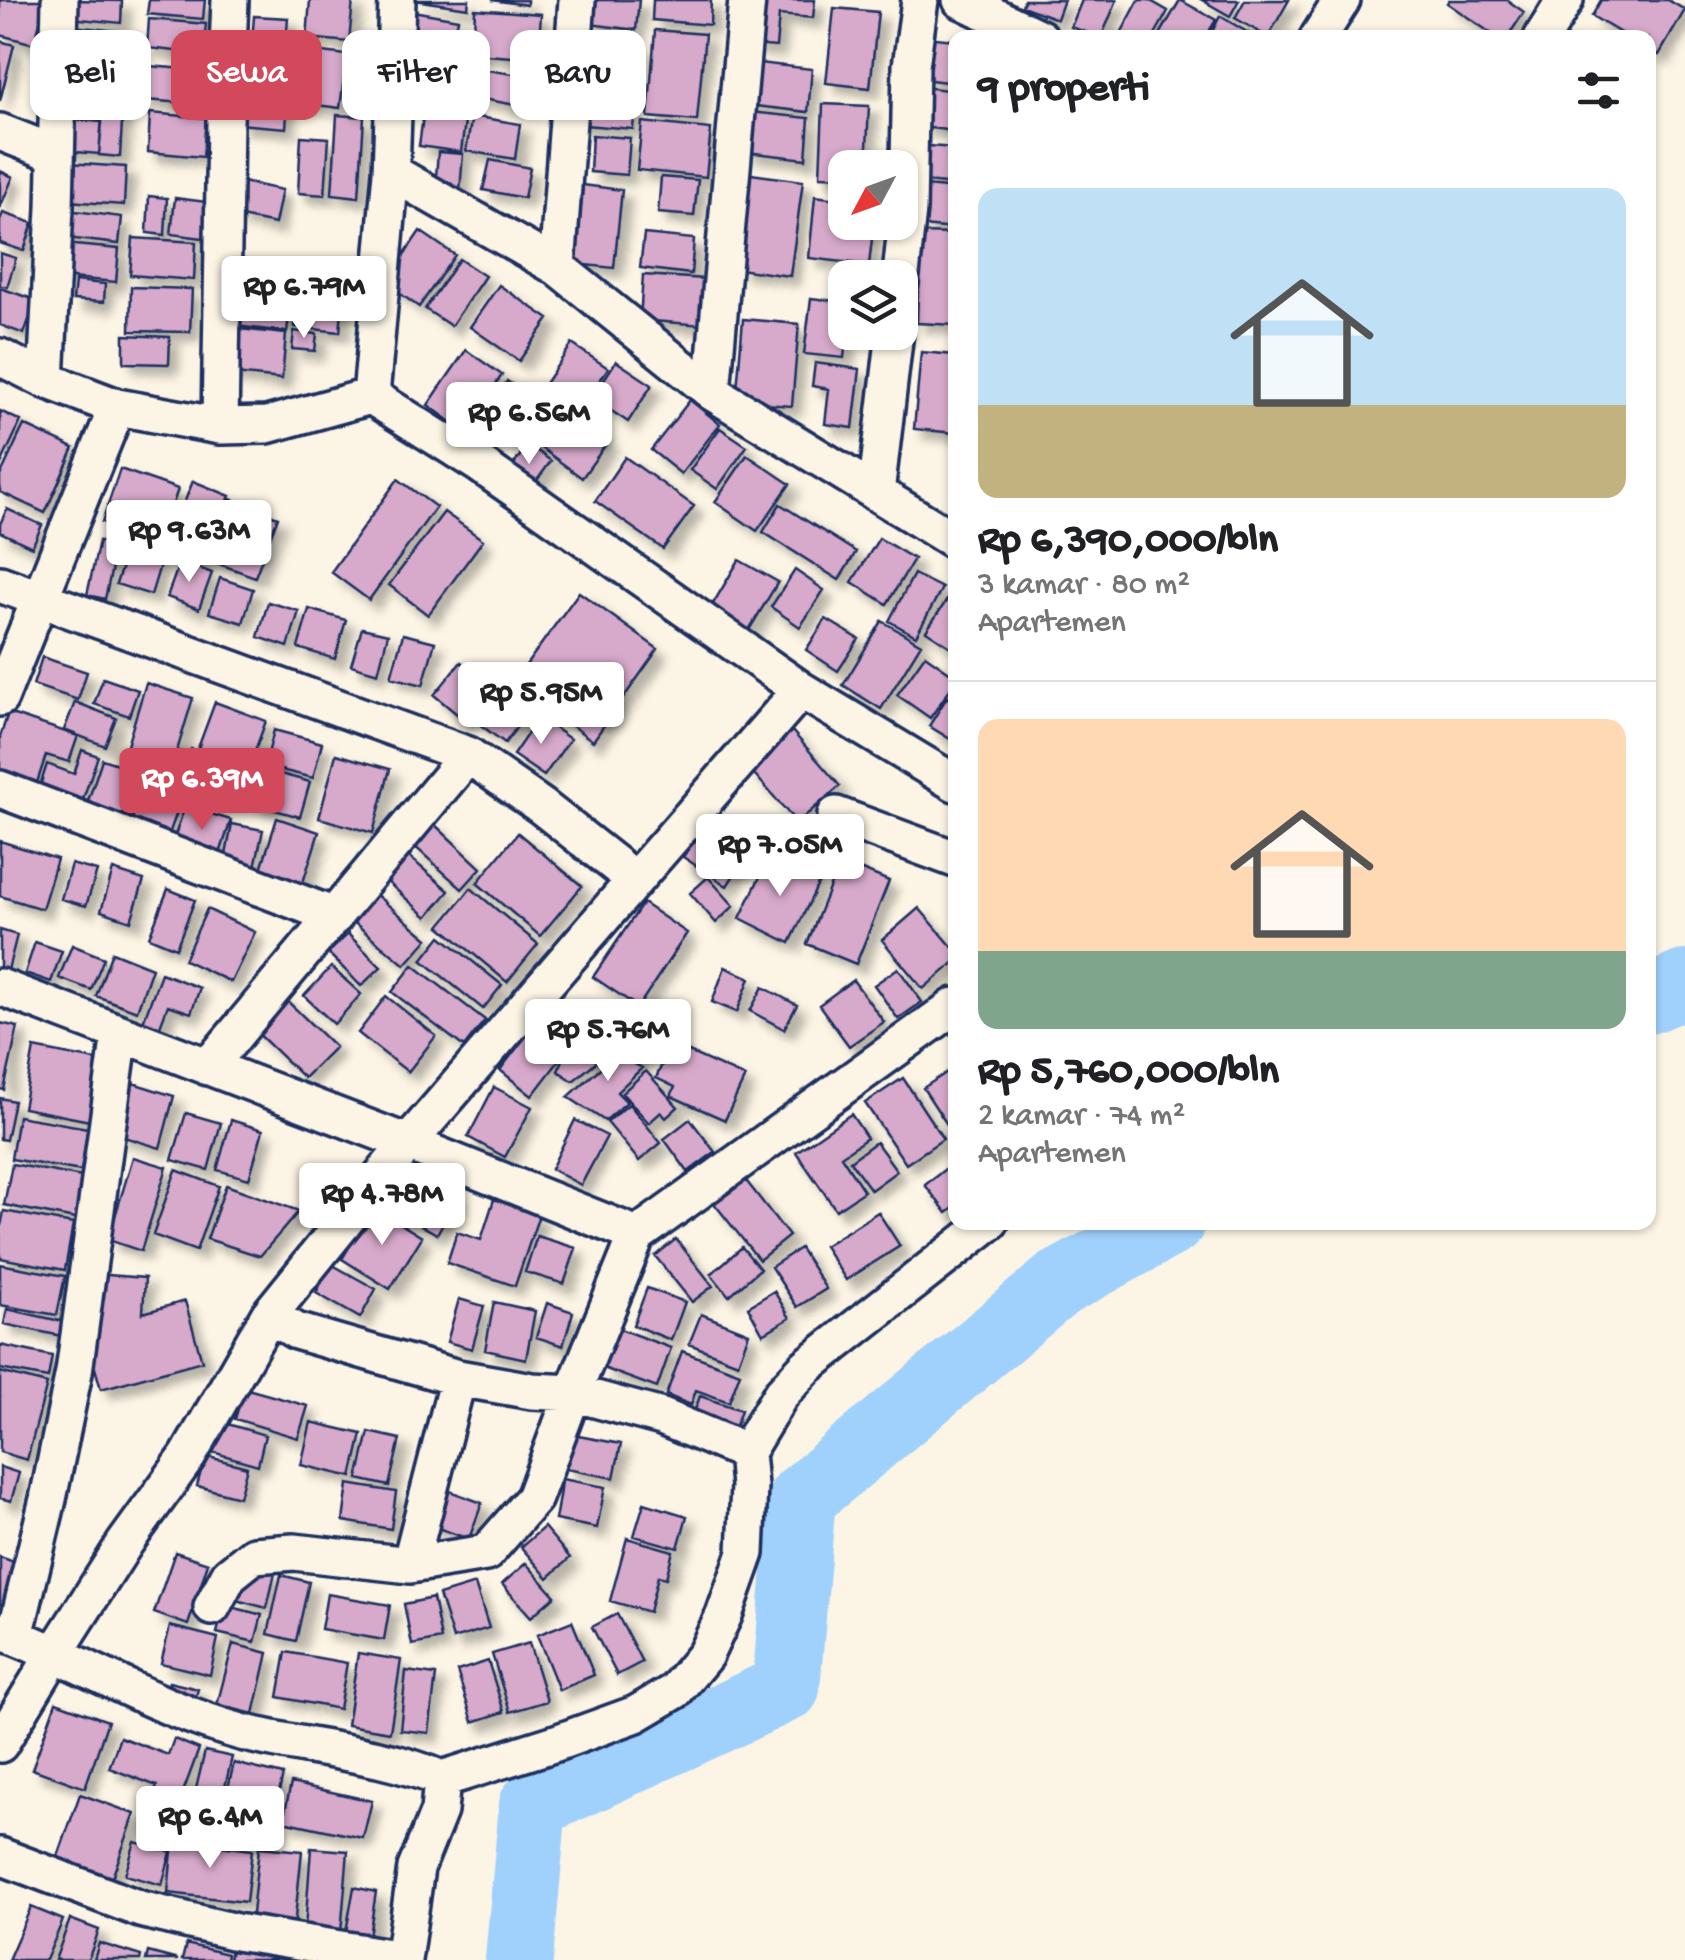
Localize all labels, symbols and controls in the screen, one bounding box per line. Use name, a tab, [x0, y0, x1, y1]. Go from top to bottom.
chip: Beli	[30, 30, 151, 120]
chip: Sewa	[171, 30, 322, 120]
chip: Filter	[342, 30, 490, 120]
chip: Baru	[510, 30, 646, 120]
icon: filters	[1571, 63, 1626, 118]
text: 9 properti	[978, 66, 1150, 115]
north arrow	[828, 150, 918, 240]
map controls	[828, 150, 918, 350]
icon: home	[1212, 253, 1392, 433]
pin: Rp 6.79M	[201, 256, 407, 341]
button: layers	[828, 260, 918, 350]
text: Rp 6.79M	[243, 269, 365, 307]
pin: Rp 6.56M	[426, 382, 632, 467]
text: Rp 6.56M	[468, 395, 590, 433]
pin: Rp 9.63M	[86, 500, 292, 585]
text: Rp 9.63M	[128, 513, 250, 551]
text: Rp 6,390,000/bln	[978, 518, 1278, 567]
text: 3 kamar · 80 m²	[978, 567, 1190, 605]
text: Apartemen	[978, 605, 1126, 643]
pin: Rp 5.95M	[438, 662, 644, 747]
text: Rp 5.95M	[480, 675, 602, 713]
pin: Rp 6.39M	[99, 748, 305, 833]
text: Rp 6.39M	[141, 761, 263, 799]
icon: home	[1212, 784, 1392, 964]
pin: Rp 7.05M	[677, 814, 883, 899]
text: Rp 7.05M	[718, 827, 842, 865]
pin: Rp 5.76M	[505, 999, 711, 1084]
text: Rp 5.76M	[547, 1012, 669, 1050]
text: Rp 5,760,000/bln	[978, 1049, 1279, 1098]
text: 2 kamar · 74 m²	[978, 1098, 1185, 1136]
text: Apartemen	[978, 1136, 1126, 1174]
pin: Rp 4.78M	[279, 1163, 485, 1248]
text: Rp 4.78M	[321, 1176, 443, 1214]
pin: Rp 6.4M	[118, 1786, 302, 1871]
text: Rp 6.4M	[158, 1799, 262, 1837]

